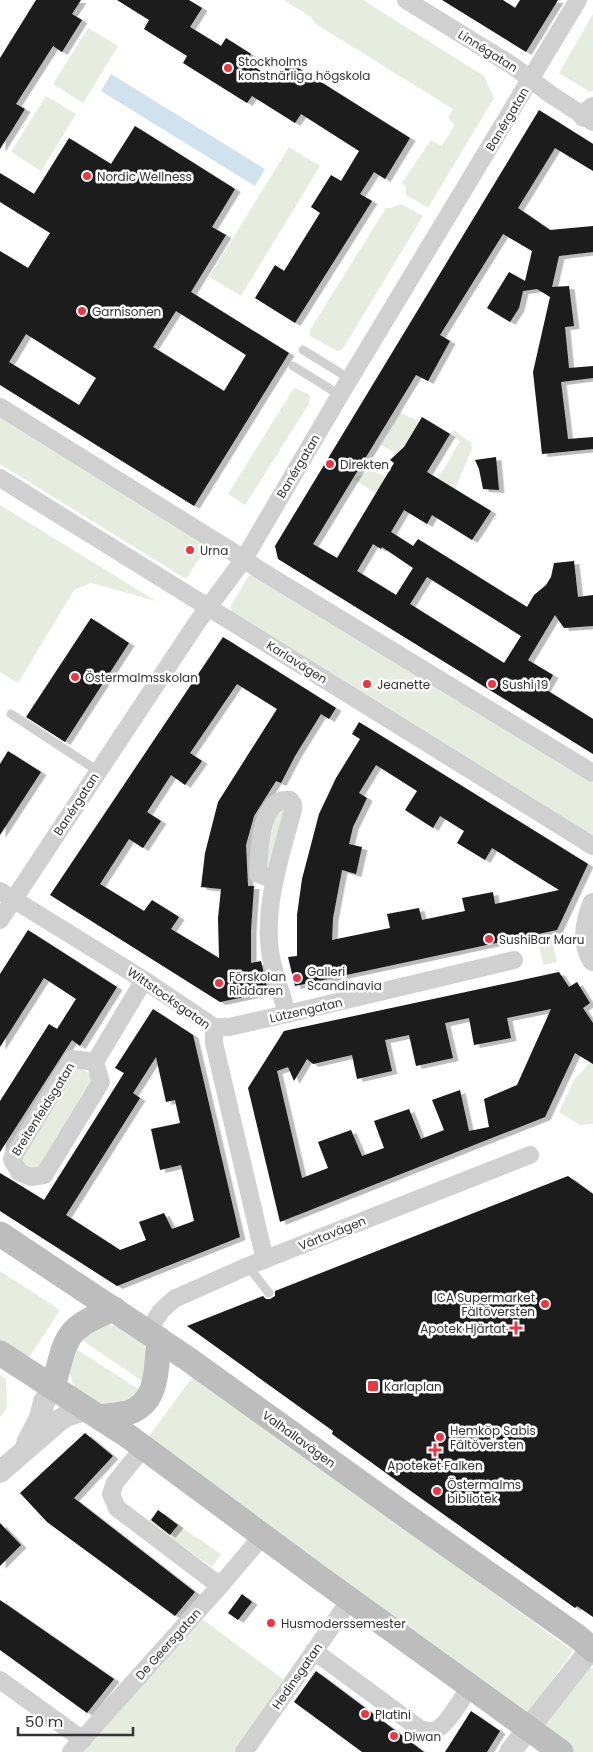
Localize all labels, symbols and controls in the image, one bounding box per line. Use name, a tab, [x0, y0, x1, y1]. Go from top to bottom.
street label: Linnégatan	[455, 26, 521, 76]
place label: Stockholms konstnärliga högskola	[238, 53, 370, 84]
marker: Stockholms konstnärliga högskola	[222, 62, 234, 74]
street label: Banérgatan	[481, 84, 533, 154]
place label: Nordic Wellness	[97, 168, 192, 185]
marker: Nordic Wellness	[81, 170, 93, 182]
place label: Garnisonen	[92, 303, 161, 320]
marker: Garnisonen	[76, 305, 88, 317]
street label: Banérgatan	[272, 431, 324, 501]
place label: Direkten	[340, 456, 389, 473]
marker: Direkten	[324, 458, 336, 470]
place label: Urna	[200, 542, 228, 559]
marker: Urna	[184, 544, 196, 556]
street label: Karlavägen	[263, 637, 331, 687]
place label: Östermalmsskolan	[85, 669, 198, 686]
marker: Östermalmsskolan	[69, 671, 81, 683]
place label: Jeanette	[377, 676, 430, 693]
place label: Sushi 19	[502, 676, 548, 693]
marker: Jeanette	[361, 678, 373, 690]
marker: Sushi 19	[486, 678, 498, 690]
street label: Banérgatan	[49, 769, 103, 839]
place label: SushiBar Maru	[499, 931, 584, 948]
marker: SushiBar Maru	[483, 933, 495, 945]
street label: Wittstocksgatan	[124, 963, 214, 1033]
place label: Galleri Scandinavia	[307, 963, 382, 994]
place label: Förskolan Riddaren	[229, 968, 286, 999]
marker: Galleri Scandinavia	[291, 972, 303, 984]
marker: Förskolan Riddaren	[213, 977, 225, 989]
street label: Lützengatan	[268, 993, 344, 1027]
street label: Breitenfeldsgatan	[7, 1059, 79, 1159]
street label: Värtavägen	[296, 1212, 368, 1254]
place label: ICA Supermarket Fältöversten	[434, 1289, 535, 1320]
marker: ICA Supermarket Fältöversten	[539, 1298, 551, 1310]
place label: Apotek Hjärtat	[420, 1320, 506, 1337]
marker: Apotek Hjärtat	[510, 1322, 522, 1334]
place label: Karlaplan	[384, 1378, 442, 1395]
marker: Karlaplan	[366, 1379, 380, 1393]
street label: Valhallavägen	[259, 1407, 339, 1471]
place label: Hemköp Sabis Fältöversten	[450, 1422, 536, 1453]
marker: Hemköp Sabis Fältöversten	[434, 1431, 446, 1443]
marker: Apoteket Falken	[429, 1444, 441, 1456]
place label: Apoteket Falken	[387, 1457, 483, 1474]
place label: Östermalms bibliotek	[447, 1476, 521, 1507]
marker: Östermalms bibliotek	[431, 1485, 443, 1497]
street label: De Geersgatan	[131, 1605, 205, 1683]
place label: Husmoderssemester	[281, 1615, 406, 1632]
marker: Husmoderssemester	[265, 1617, 277, 1629]
street label: Hedinsgatan	[268, 1640, 326, 1712]
scale bar	[18, 1704, 132, 1736]
place label: Platini	[375, 1706, 411, 1723]
marker: Platini	[359, 1708, 371, 1720]
text: 50 m	[25, 1711, 63, 1732]
place label: Diwan	[404, 1728, 441, 1745]
marker: Diwan	[388, 1730, 400, 1742]

